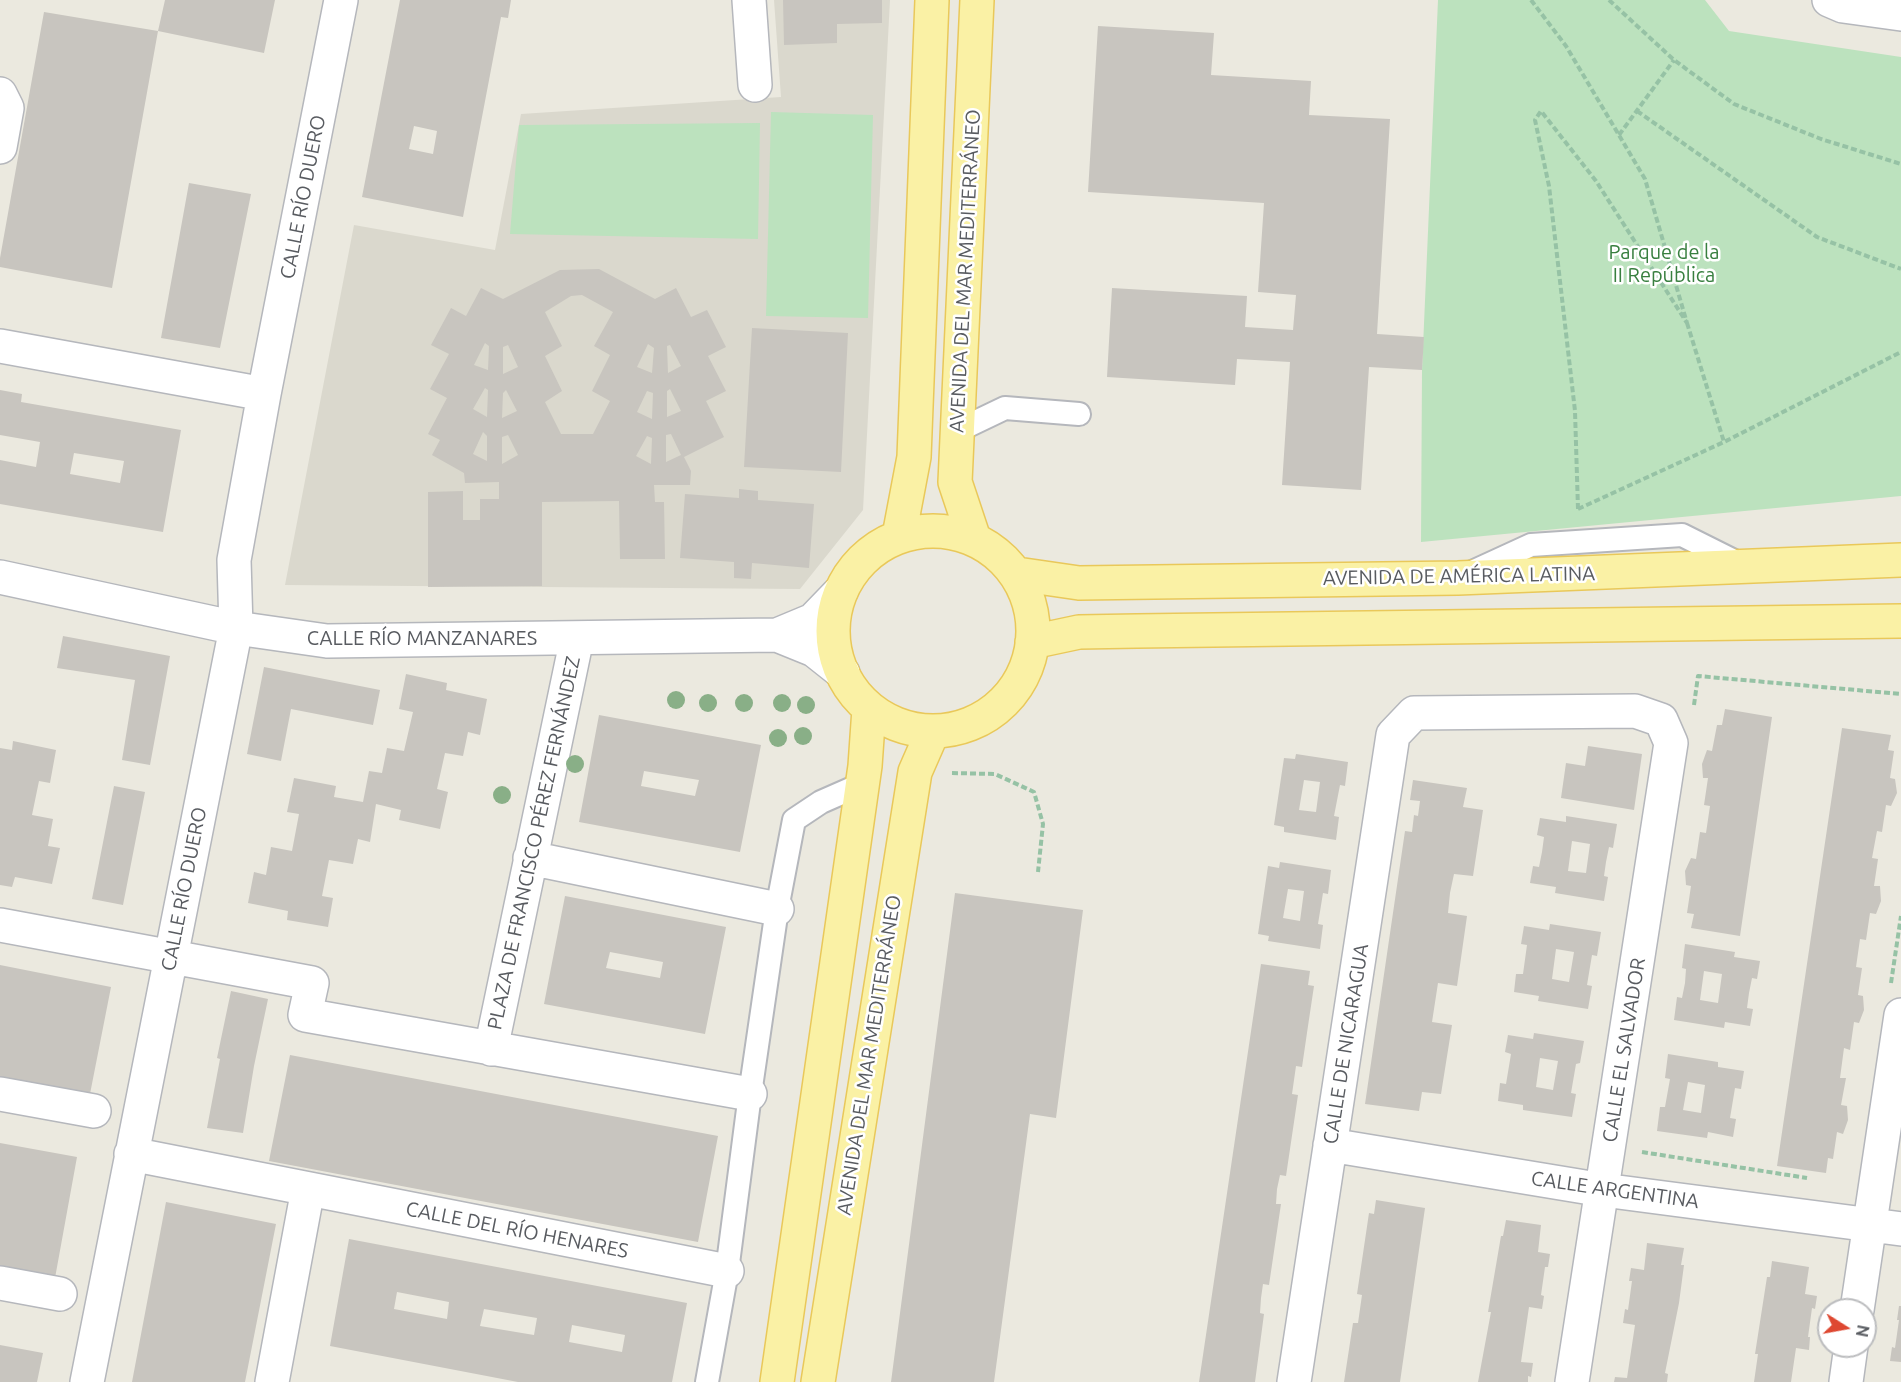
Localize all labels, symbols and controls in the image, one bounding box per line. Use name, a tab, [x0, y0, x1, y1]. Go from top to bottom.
street label: AVENIDA DEL MAR MEDITERRÁNEO	[945, 109, 985, 433]
street label: CALLE RÍO DUERO	[275, 113, 331, 281]
park label: Parque de la II República	[1608, 240, 1720, 287]
street label: AVENIDA DE AMÉRICA LATINA	[1323, 562, 1595, 590]
street label: CALLE RÍO MANZANARES	[307, 626, 537, 650]
street label: PLAZA DE FRANCISCO PÉREZ FERNÁNDEZ	[483, 654, 585, 1032]
street label: CALLE RÍO DUERO	[156, 805, 212, 973]
street label: AVENIDA DEL MAR MEDITERRÁNEO	[832, 893, 906, 1217]
street label: CALLE DE NICARAGUA	[1318, 942, 1374, 1146]
street label: CALLE EL SALVADOR	[1598, 956, 1650, 1144]
street label: CALLE ARGENTINA	[1529, 1166, 1701, 1214]
street label: CALLE DEL RÍO HENARES	[404, 1197, 630, 1263]
north arrow	[1817, 1298, 1877, 1358]
text: N	[1853, 1323, 1873, 1339]

